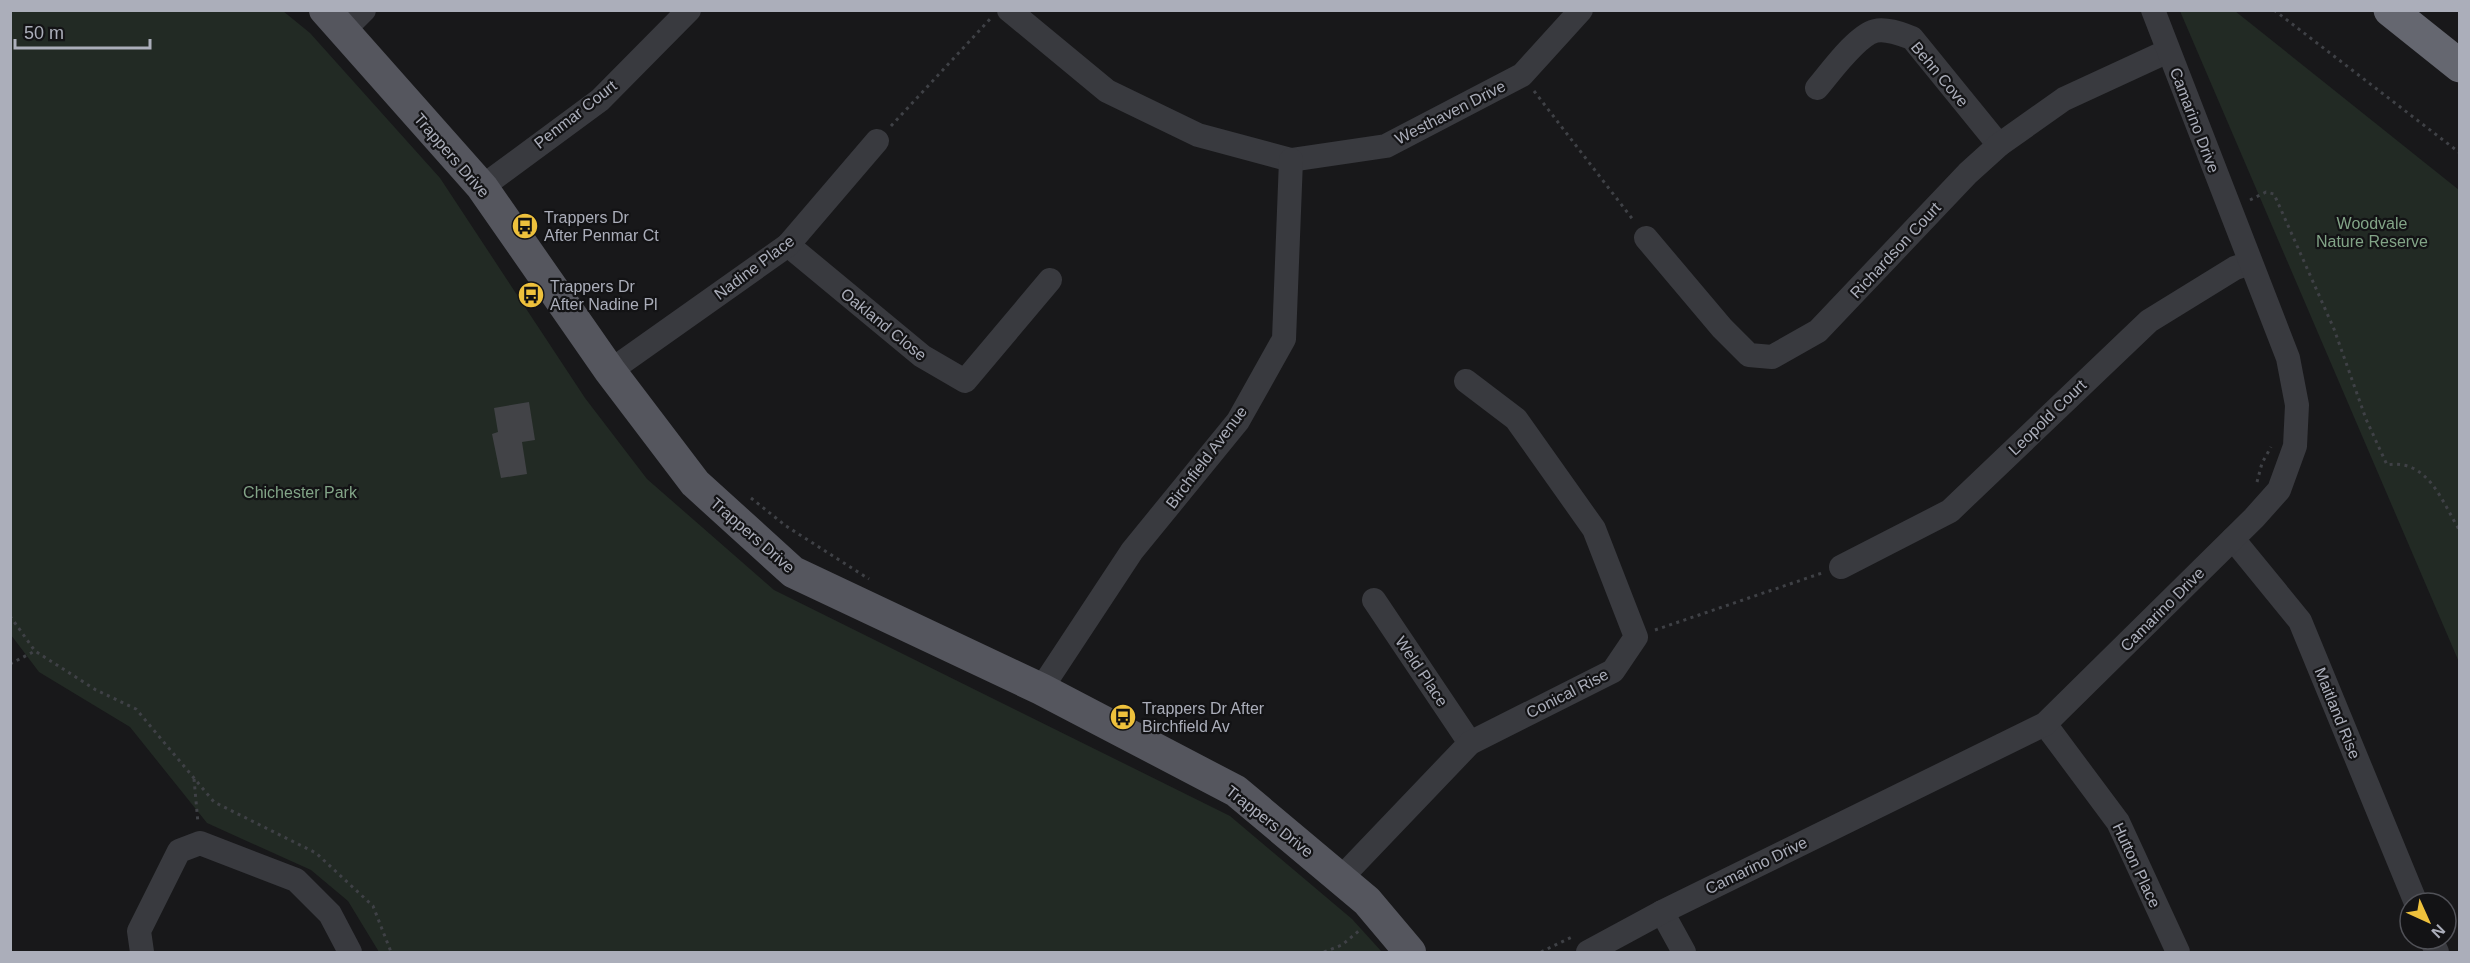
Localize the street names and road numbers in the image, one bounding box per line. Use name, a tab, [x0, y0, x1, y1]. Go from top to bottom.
street label: Behn Cove	[1908, 39, 1972, 110]
street label: Camarino Drive	[2167, 65, 2222, 175]
street label: Penmar Court	[531, 77, 620, 152]
street label: Westhaven Drive	[1392, 77, 1508, 148]
street label: Trappers Drive	[411, 110, 493, 201]
street label: Richardson Court	[1847, 199, 1944, 302]
street label: Nadine Place	[711, 232, 798, 303]
street label: Oakland Close	[838, 285, 930, 364]
street label: Leopold Court	[2005, 376, 2090, 458]
street label: Birchfield Avenue	[1162, 403, 1250, 512]
street label: Trappers Drive	[707, 494, 798, 576]
street label: Camarino Drive	[2117, 564, 2208, 655]
street label: Weld Place	[1392, 633, 1451, 710]
street label: Conical Rise	[1523, 665, 1611, 721]
street label: Maitland Rise	[2311, 665, 2364, 761]
street label: Trappers Drive	[1223, 782, 1316, 861]
street label: Hutton Place	[2109, 820, 2164, 910]
street label: Camarino Drive	[1703, 833, 1810, 897]

